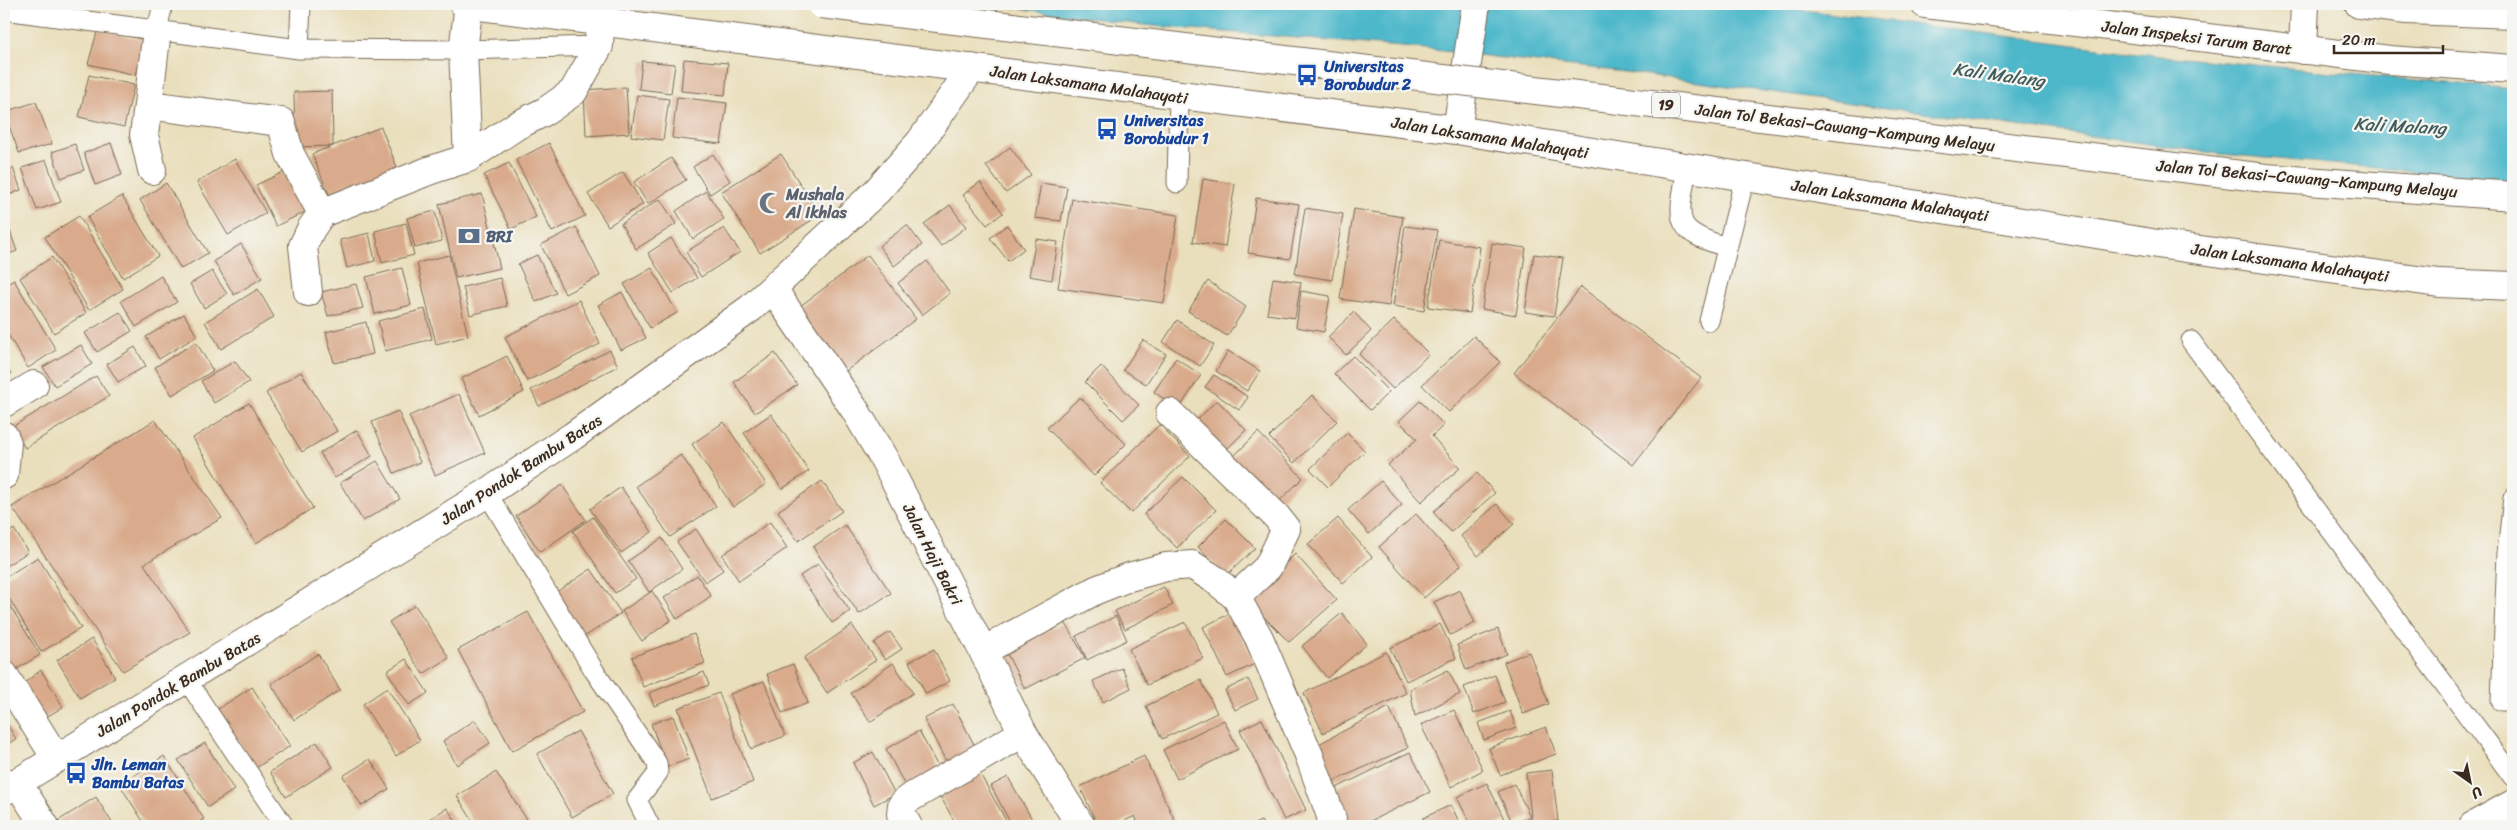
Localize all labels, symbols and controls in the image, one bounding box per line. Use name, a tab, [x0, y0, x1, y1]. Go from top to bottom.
street label: Jalan Inspeksi Tarum Barat	[2099, 11, 2294, 64]
scale bar	[2334, 22, 2443, 54]
text: 20 m	[2342, 27, 2376, 53]
place label: Universitas Borobudur 2	[1324, 52, 1412, 99]
water label: Kali Malang	[1951, 53, 2049, 98]
street label: Jalan Laksamana Malahayati	[987, 56, 1190, 113]
bus stop icon: Universitas Borobudur 2	[1294, 62, 1320, 88]
road number: 19	[1652, 92, 1680, 118]
street label: Jalan Tol Bekasi–Cawang–Kampung Melayu	[1692, 95, 1997, 160]
place label: Universitas Borobudur 1	[1124, 106, 1209, 153]
street label: Jalan Laksamana Malahayati	[1388, 107, 1591, 167]
water label: Kali Malang	[2353, 108, 2449, 144]
bus stop icon: Universitas Borobudur 1	[1094, 116, 1120, 142]
street label: Jalan Tol Bekasi–Cawang–Kampung Melayu	[2154, 151, 2459, 206]
street label: Jalan Laksamana Malahayati	[1788, 170, 1991, 230]
place label: Mushala Al Ikhlas	[785, 180, 848, 227]
mosque icon: Mushala Al Ikhlas	[757, 190, 783, 216]
place label: BRI	[486, 222, 514, 251]
bank icon: BRI	[456, 223, 482, 249]
street label: Jalan Laksamana Malahayati	[2188, 234, 2391, 291]
street label: Jalan Pondok Bambu Batas	[434, 406, 608, 533]
street label: Jalan Haji Bakri	[894, 497, 971, 611]
street label: Jalan Pondok Bambu Batas	[89, 623, 267, 746]
place label: Jln. Leman Bambu Batas	[91, 750, 184, 797]
north arrow	[2444, 758, 2494, 808]
bus stop icon: Jln. Leman Bambu Batas	[63, 760, 89, 786]
text: U	[2466, 779, 2488, 806]

